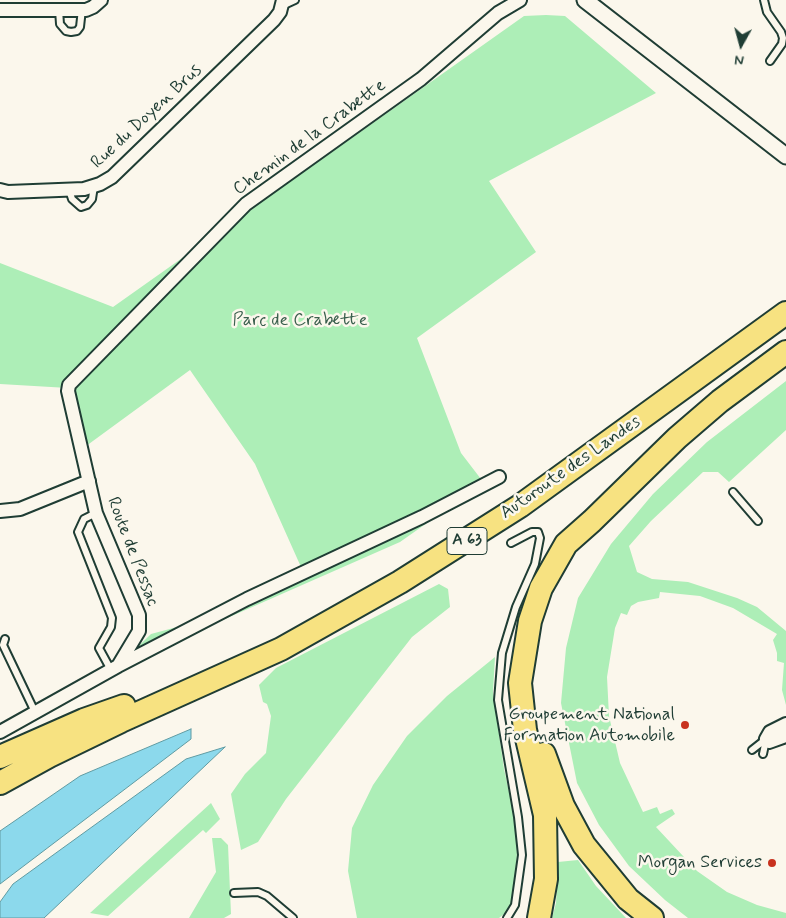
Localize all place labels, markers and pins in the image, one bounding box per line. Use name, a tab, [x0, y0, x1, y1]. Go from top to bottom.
place label: Groupement National Formation Automobile	[504, 704, 675, 746]
marker: Groupement National Formation Automobile	[679, 719, 691, 731]
place label: Morgan Services	[638, 852, 762, 874]
marker: Morgan Services	[766, 857, 778, 869]

